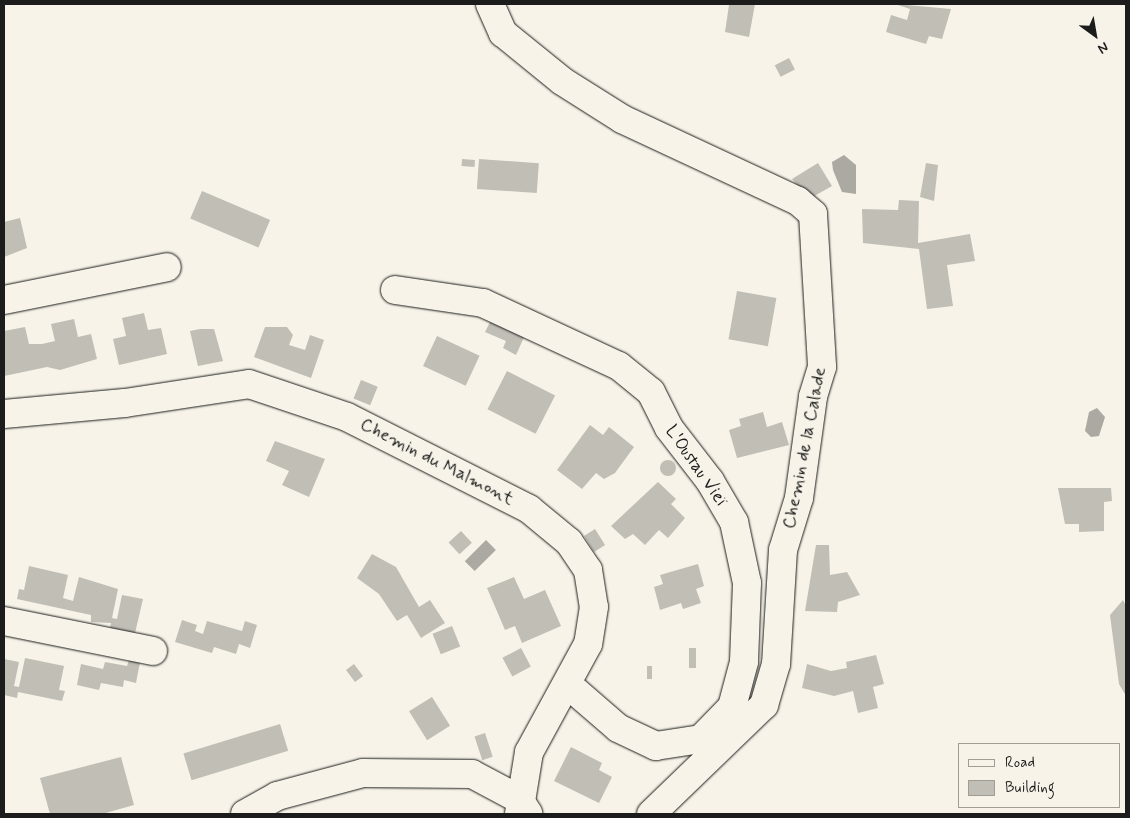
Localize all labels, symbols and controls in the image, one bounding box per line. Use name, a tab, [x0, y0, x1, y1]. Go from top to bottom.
north arrow	[1070, 10, 1120, 60]
text: N	[1094, 38, 1112, 58]
street label: Chemin de la Calade	[779, 366, 831, 530]
street label: Chemin du Malmont	[360, 416, 514, 508]
street label: L'Oustau Vieï	[660, 422, 732, 510]
legend	[958, 743, 1120, 808]
text: Road	[1005, 753, 1035, 773]
text: Building	[1005, 778, 1055, 798]

